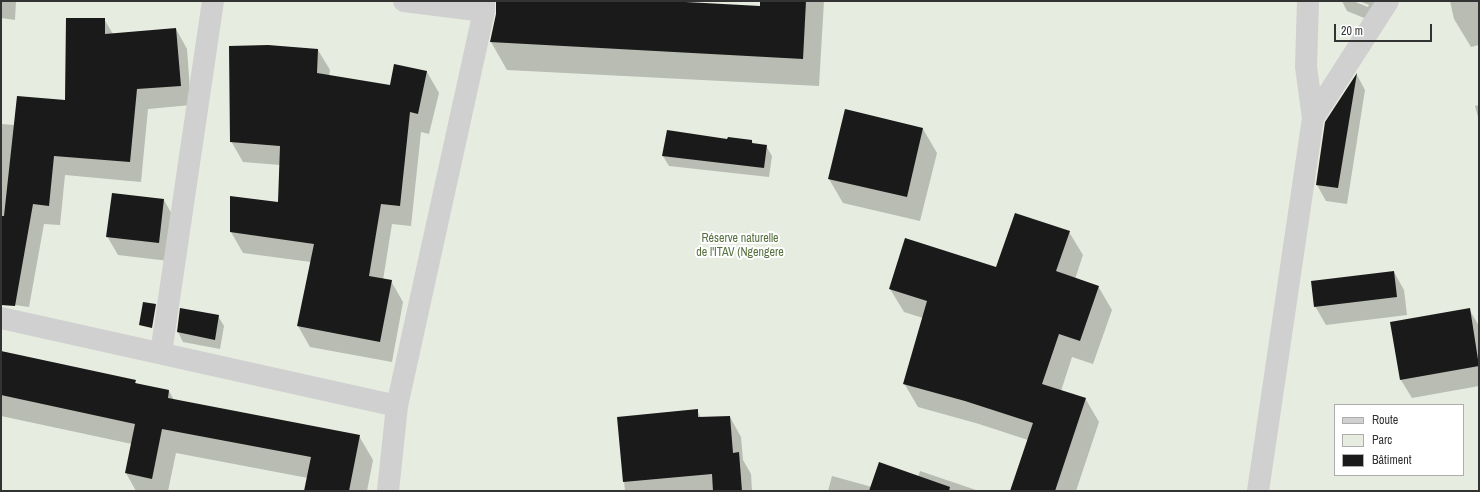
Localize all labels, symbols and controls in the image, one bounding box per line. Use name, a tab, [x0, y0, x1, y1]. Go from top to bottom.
scale bar	[1336, 16, 1434, 42]
text: 20 m	[1341, 23, 1363, 39]
park label: Réserve naturelle de l'ITAV (Ngengere	[696, 232, 784, 260]
legend	[1334, 404, 1464, 476]
text: Route	[1372, 412, 1398, 428]
text: Parc	[1372, 432, 1392, 448]
text: Bâtiment	[1372, 452, 1411, 468]

